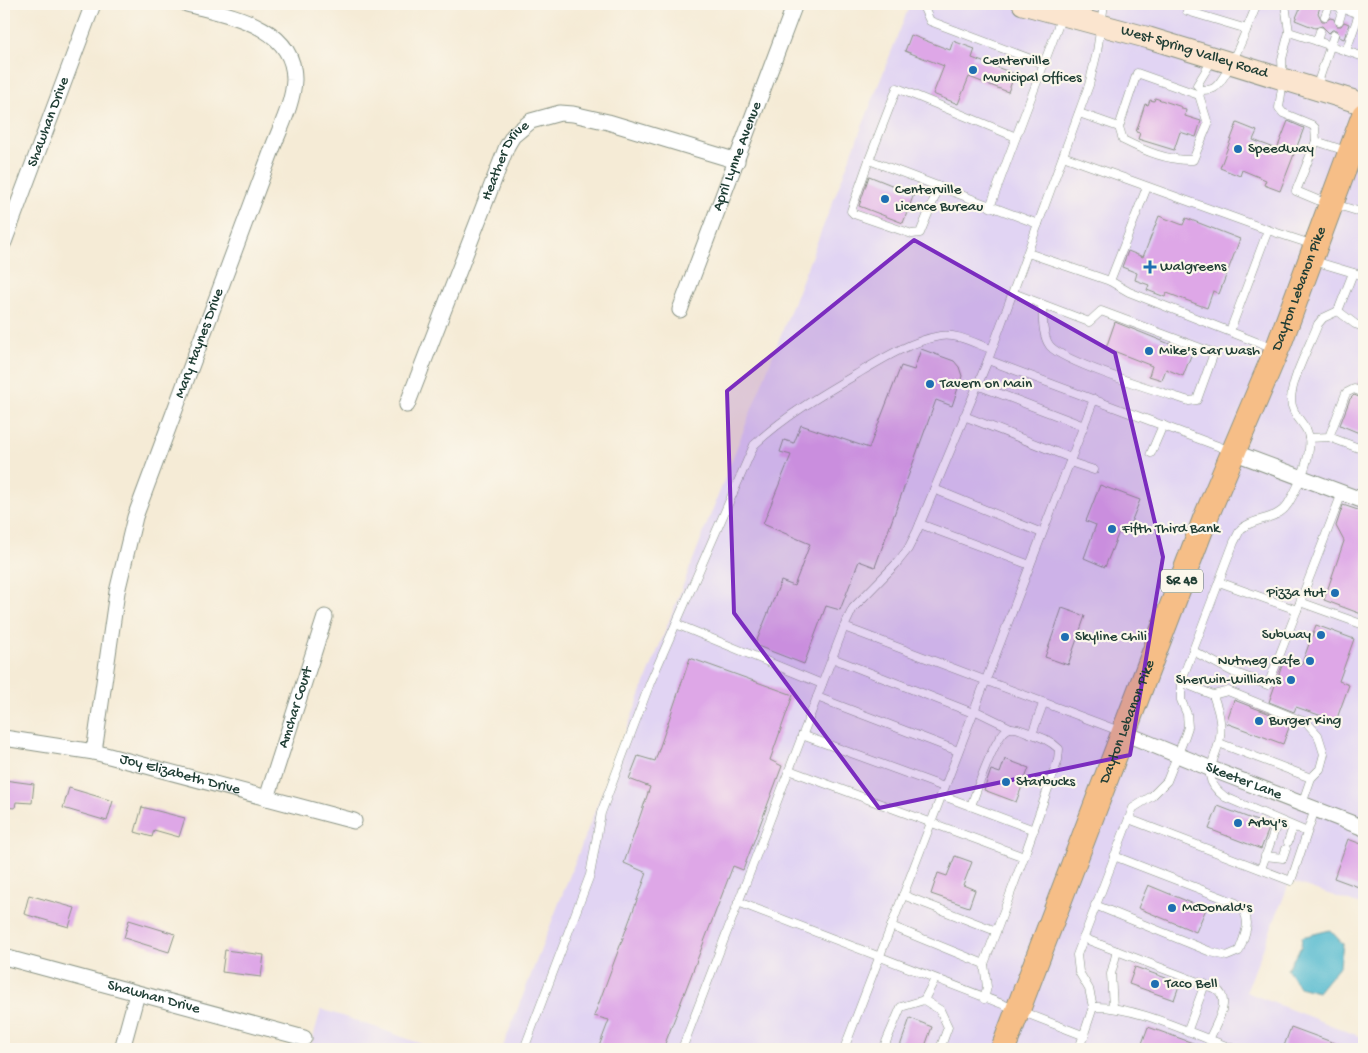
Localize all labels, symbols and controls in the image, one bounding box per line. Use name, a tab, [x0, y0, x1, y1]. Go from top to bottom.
street label: West Spring Valley Road	[1119, 22, 1271, 83]
place label: Centerville Municipal Offices	[983, 52, 1082, 87]
marker: Centerville Municipal Offices	[967, 64, 979, 76]
street label: Shawhan Drive	[24, 74, 74, 170]
street label: April Lynne Avenue	[709, 99, 766, 214]
street label: Heather Drive	[478, 117, 533, 203]
place label: Speedway	[1248, 140, 1315, 158]
marker: Speedway	[1232, 143, 1244, 155]
place label: Centerville Licence Bureau	[895, 181, 983, 216]
marker: Centerville Licence Bureau	[879, 193, 891, 205]
street label: Dayton Lebanon Pike	[1268, 224, 1331, 355]
place label: Walgreens	[1160, 258, 1227, 276]
marker: Walgreens	[1144, 261, 1156, 273]
street label: Mary Haynes Drive	[171, 286, 229, 401]
place label: Mike's Car Wash	[1159, 342, 1260, 360]
marker: Mike's Car Wash	[1143, 345, 1155, 357]
place label: Tavern on Main	[939, 375, 1032, 393]
marker: Tavern on Main	[924, 378, 936, 390]
place label: Fifth Third Bank	[1121, 520, 1221, 538]
marker: Fifth Third Bank	[1106, 523, 1118, 535]
road number: SR 48	[1161, 570, 1203, 592]
place label: Pizza Hut	[1266, 584, 1327, 602]
marker: Pizza Hut	[1329, 587, 1341, 599]
place label: Subway	[1262, 626, 1312, 644]
place label: Skyline Chili	[1075, 628, 1147, 646]
marker: Subway	[1315, 629, 1327, 641]
marker: Skyline Chili	[1059, 631, 1071, 643]
place label: Nutmeg Cafe	[1218, 652, 1300, 670]
marker: Nutmeg Cafe	[1304, 655, 1316, 667]
street label: Dayton Lebanon Pike	[1096, 657, 1160, 787]
street label: Amchar Court	[275, 663, 318, 750]
place label: Sherwin-Williams	[1176, 671, 1281, 689]
marker: Sherwin-Williams	[1285, 674, 1297, 686]
place label: Burger King	[1268, 712, 1341, 730]
marker: Burger King	[1253, 715, 1265, 727]
street label: Joy Elizabeth Drive	[118, 750, 242, 799]
street label: Skeeter Lane	[1203, 758, 1285, 804]
place label: Starbucks	[1016, 773, 1075, 791]
marker: Starbucks	[1000, 776, 1012, 788]
place label: Arby's	[1248, 814, 1287, 832]
marker: Arby's	[1232, 817, 1244, 829]
place label: McDonald's	[1182, 899, 1252, 917]
marker: McDonald's	[1166, 902, 1178, 914]
place label: Taco Bell	[1164, 975, 1218, 993]
street label: Shawhan Drive	[106, 976, 202, 1019]
marker: Taco Bell	[1149, 978, 1161, 990]

